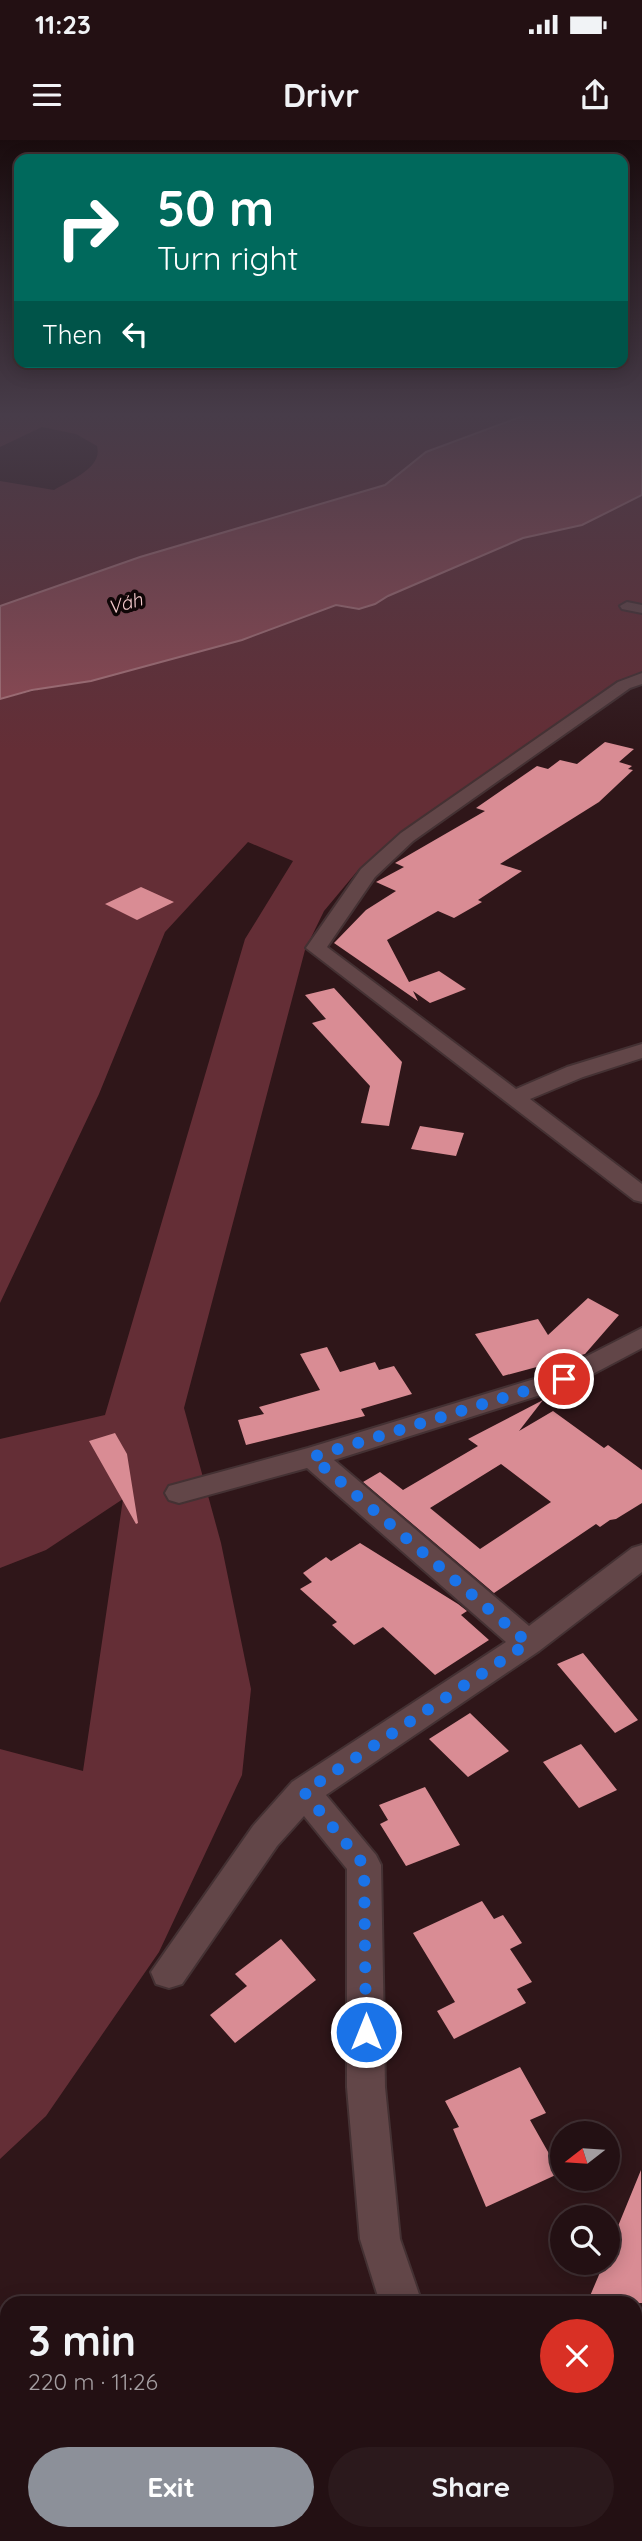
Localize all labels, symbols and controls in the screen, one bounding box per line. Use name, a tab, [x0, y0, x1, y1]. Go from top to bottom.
text: 11:23	[35, 8, 91, 41]
text: Drivr	[283, 75, 359, 115]
icon: menu	[28, 76, 66, 114]
icon: share	[576, 76, 614, 114]
text: 50 m	[157, 177, 274, 238]
icon: right	[42, 182, 133, 273]
text: Turn right	[157, 238, 298, 278]
icon: left	[116, 315, 154, 353]
text: Then	[42, 318, 102, 351]
water label: Váh	[105, 586, 146, 619]
pin	[534, 1349, 594, 1409]
icon: arrive	[545, 1360, 583, 1398]
position arrow	[329, 1995, 403, 2069]
north arrow	[550, 2121, 620, 2191]
map controls	[550, 2121, 620, 2275]
button: search	[550, 2205, 620, 2275]
text: 3 min	[28, 2314, 136, 2367]
button: close	[540, 2319, 614, 2393]
text: 220 m · 11:26	[28, 2367, 158, 2396]
button: Exit	[28, 2447, 314, 2527]
button: Share	[328, 2447, 614, 2527]

